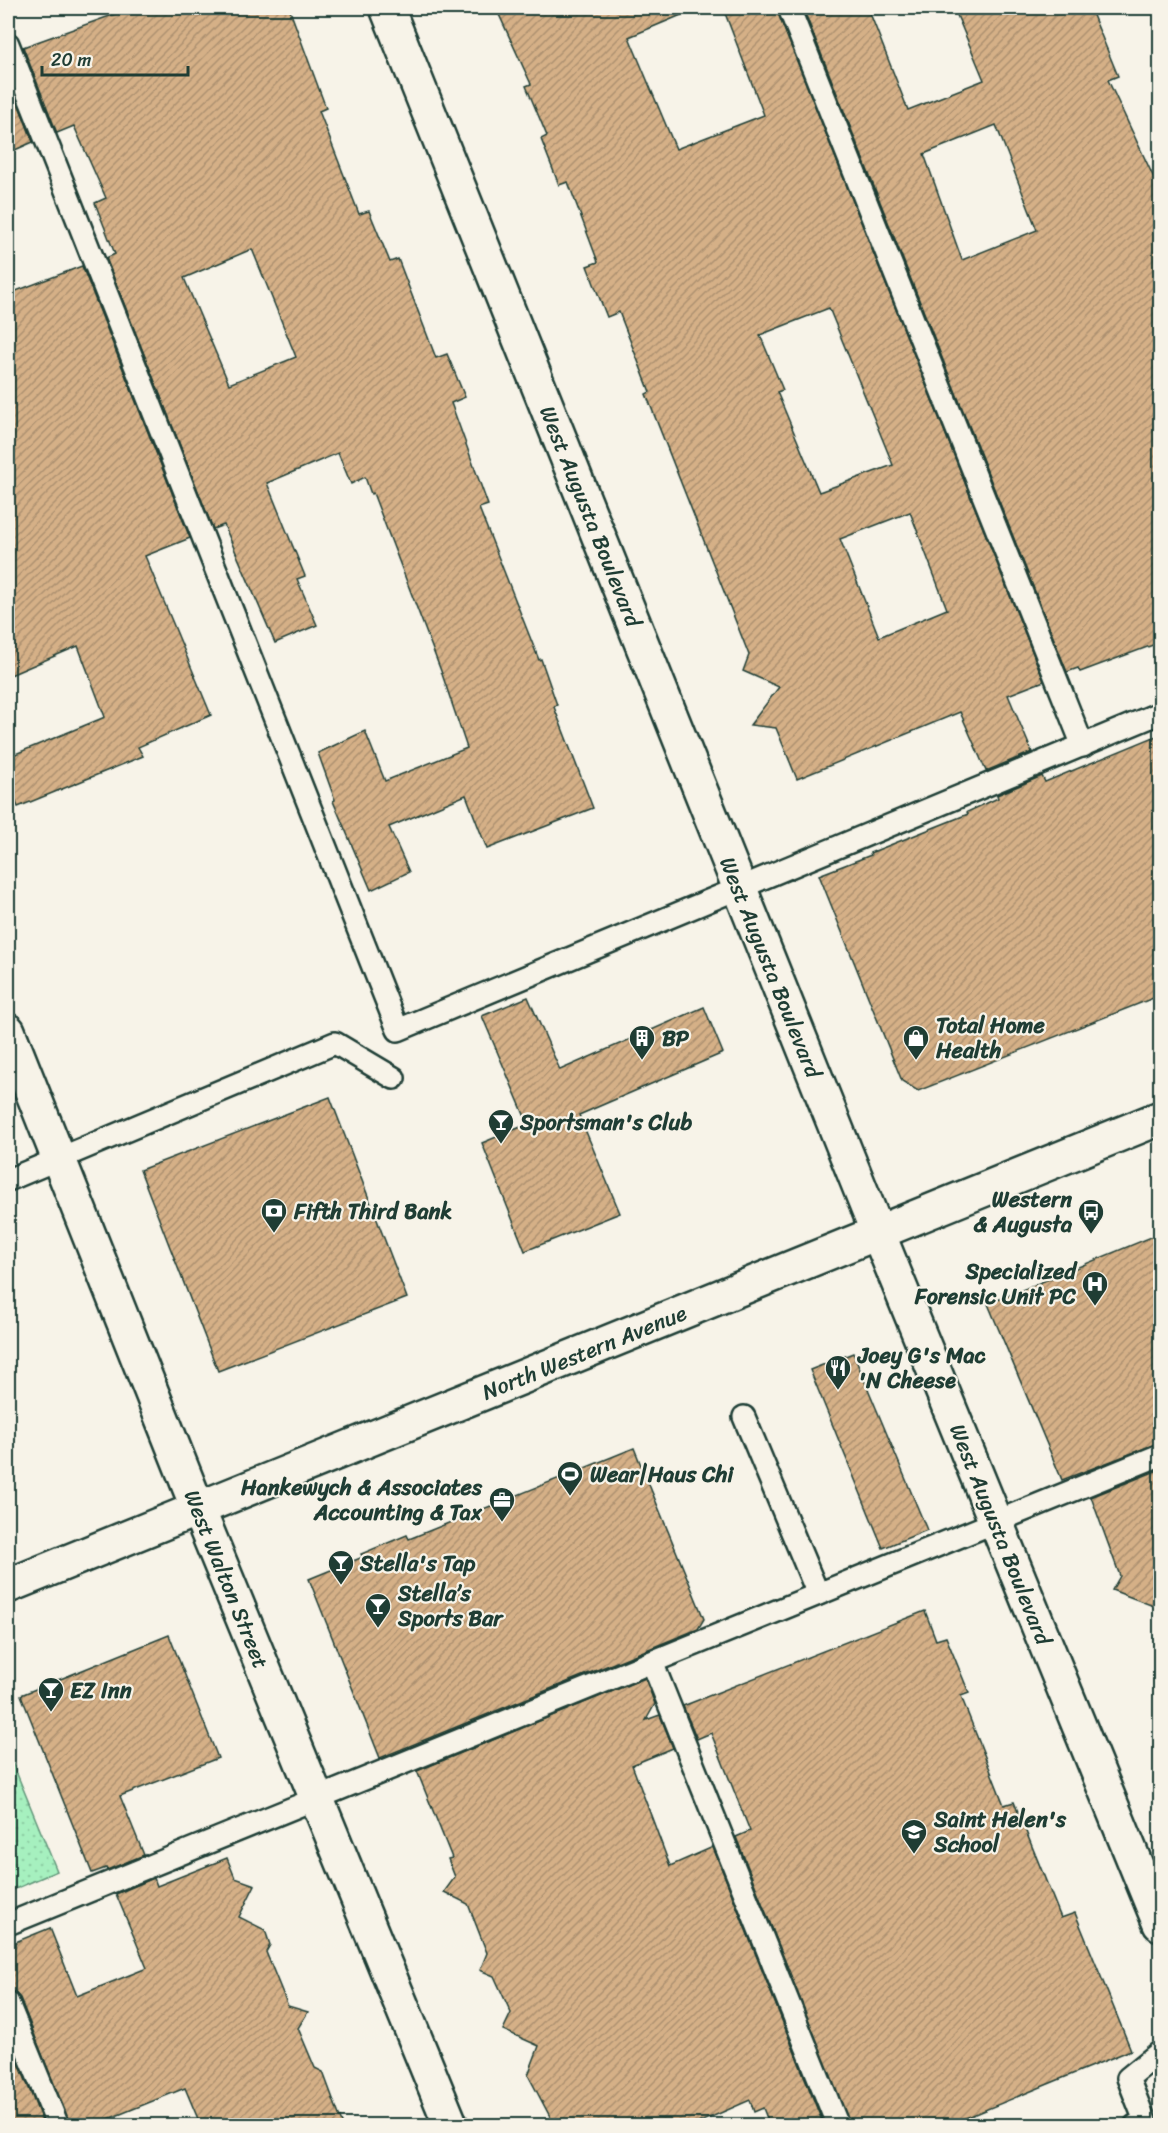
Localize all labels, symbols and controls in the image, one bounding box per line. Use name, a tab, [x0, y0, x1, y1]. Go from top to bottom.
scale bar	[42, 39, 188, 77]
text: 20 m	[51, 44, 91, 76]
street label: West Augusta Boulevard	[528, 400, 653, 634]
street label: West Augusta Boulevard	[708, 851, 833, 1085]
place label: Total Home Health	[935, 1006, 1045, 1070]
place label: BP	[662, 1019, 690, 1058]
building icon: BP	[627, 1023, 657, 1061]
shop icon: Total Home Health	[901, 1023, 931, 1061]
place label: Sportsman's Club	[519, 1103, 692, 1142]
bar icon: Sportsman's Club	[486, 1107, 516, 1145]
place label: Western & Augusta	[973, 1180, 1073, 1244]
place label: Fifth Third Bank	[293, 1192, 452, 1231]
bank icon: Fifth Third Bank	[259, 1196, 289, 1234]
bus stop icon: Western & Augusta	[1076, 1197, 1106, 1235]
place label: Specialized Forensic Unit PC	[914, 1252, 1078, 1316]
hospital icon: Specialized Forensic Unit PC	[1080, 1269, 1110, 1307]
street label: North Western Avenue	[476, 1293, 693, 1411]
place label: Joey G's Mac 'N Cheese	[856, 1336, 987, 1400]
restaurant icon: Joey G's Mac 'N Cheese	[823, 1353, 853, 1391]
street label: West Augusta Boulevard	[938, 1418, 1063, 1652]
place label: Wear|Haus Chi	[590, 1455, 734, 1494]
sports icon: Wear|Haus Chi	[555, 1459, 585, 1497]
place label: Hankewych & Associates Accounting & Tax	[240, 1468, 483, 1532]
street label: West Walton Street	[173, 1484, 280, 1675]
office icon: Hankewych & Associates Accounting & Tax	[487, 1485, 517, 1523]
place label: Stella's Tap	[359, 1544, 476, 1583]
bar icon: Stella's Tap	[326, 1548, 356, 1586]
place label: Stella’s Sports Bar	[397, 1574, 504, 1638]
bar icon: Stella’s Sports Bar	[363, 1591, 393, 1629]
place label: EZ Inn	[70, 1671, 132, 1710]
bar icon: EZ Inn	[36, 1675, 66, 1713]
place label: Saint Helen's School	[933, 1800, 1067, 1864]
school or university icon: Saint Helen's School	[899, 1817, 929, 1855]

